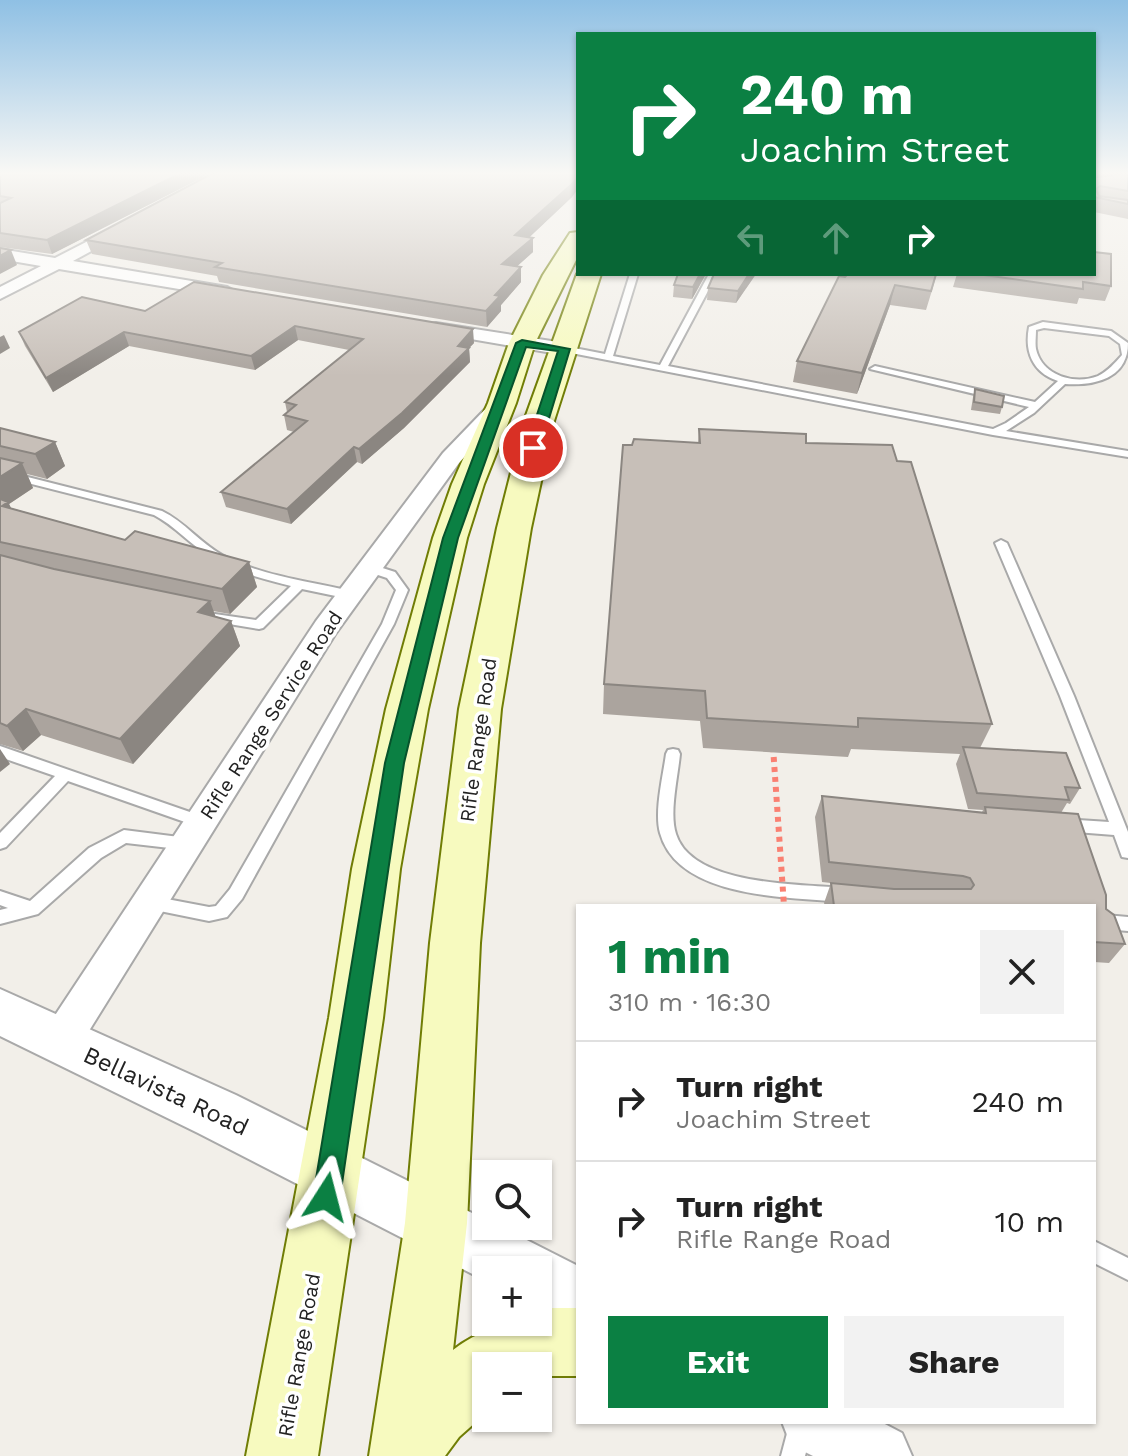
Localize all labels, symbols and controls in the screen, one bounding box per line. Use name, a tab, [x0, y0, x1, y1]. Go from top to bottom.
text: 240 m	[740, 62, 914, 128]
icon: right	[608, 64, 712, 168]
text: Joachim Street	[740, 129, 1009, 171]
icon: left	[730, 216, 774, 260]
icon: ahead	[814, 216, 858, 260]
icon: right	[898, 216, 942, 260]
pin	[499, 414, 567, 482]
icon: arrive	[511, 426, 555, 470]
street label: Rifle Range Service Road	[195, 606, 347, 824]
street label: Rifle Range Road	[455, 656, 501, 824]
text: 1 min	[608, 928, 731, 985]
button: close	[980, 930, 1064, 1014]
text: 310 m · 16:30	[608, 987, 771, 1017]
street label: Bellavista Road	[79, 1041, 253, 1141]
text: Turn right	[676, 1069, 822, 1104]
icon: right	[608, 1079, 652, 1123]
text: 240 m	[972, 1084, 1064, 1119]
text: Joachim Street	[676, 1104, 870, 1134]
position arrow	[284, 1155, 368, 1239]
map controls	[472, 1160, 552, 1432]
button: search	[472, 1160, 552, 1240]
text: Turn right	[676, 1189, 822, 1224]
icon: right	[608, 1199, 652, 1243]
text: 10 m	[995, 1204, 1064, 1239]
text: Rifle Range Road	[676, 1224, 891, 1254]
button: +	[472, 1256, 552, 1336]
street label: Rifle Range Road	[273, 1271, 325, 1439]
button: Exit	[608, 1316, 828, 1408]
button: Share	[844, 1316, 1064, 1408]
button: −	[472, 1352, 552, 1432]

